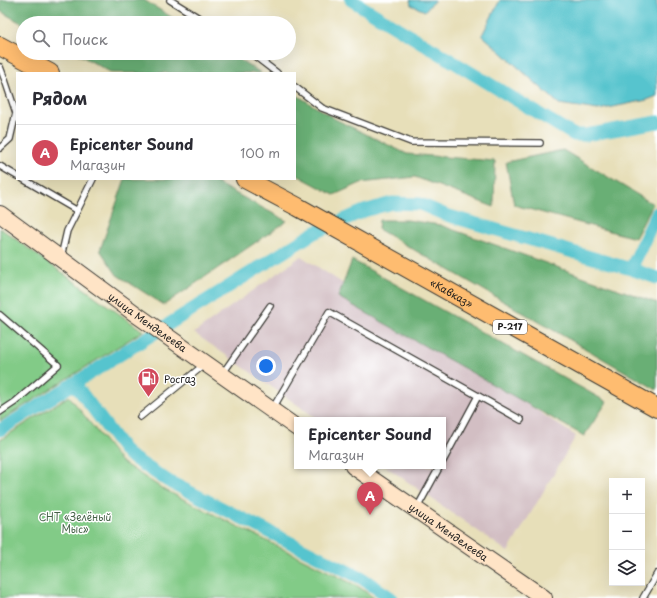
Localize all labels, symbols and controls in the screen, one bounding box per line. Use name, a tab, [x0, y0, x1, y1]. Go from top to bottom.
search box	[16, 16, 296, 60]
icon: search	[30, 27, 52, 49]
text: Поиск	[62, 27, 108, 50]
text: Рядом	[32, 85, 87, 111]
text: Epicenter Sound	[70, 132, 193, 155]
text: A	[40, 143, 50, 162]
text: 100 m	[240, 143, 280, 162]
text: Магазин	[70, 155, 126, 174]
street label: «Кавказ»	[428, 274, 476, 311]
street label: улица Менделеева	[106, 288, 191, 356]
road number: Р-217	[493, 320, 527, 334]
your location	[256, 356, 276, 376]
fuel station icon: Росгаз	[136, 366, 162, 399]
place label: Росгаз	[164, 371, 196, 386]
popup	[294, 417, 446, 469]
text: Epicenter Sound	[308, 422, 432, 445]
text: Магазин	[308, 445, 364, 464]
map controls	[609, 478, 645, 586]
button: +	[609, 478, 645, 514]
pin: A	[357, 482, 383, 515]
street label: улица Менделеева	[406, 499, 492, 565]
park label: СНТ «Зелёный Мыс»	[39, 509, 111, 536]
button: −	[609, 514, 645, 550]
button: layers	[609, 550, 645, 586]

